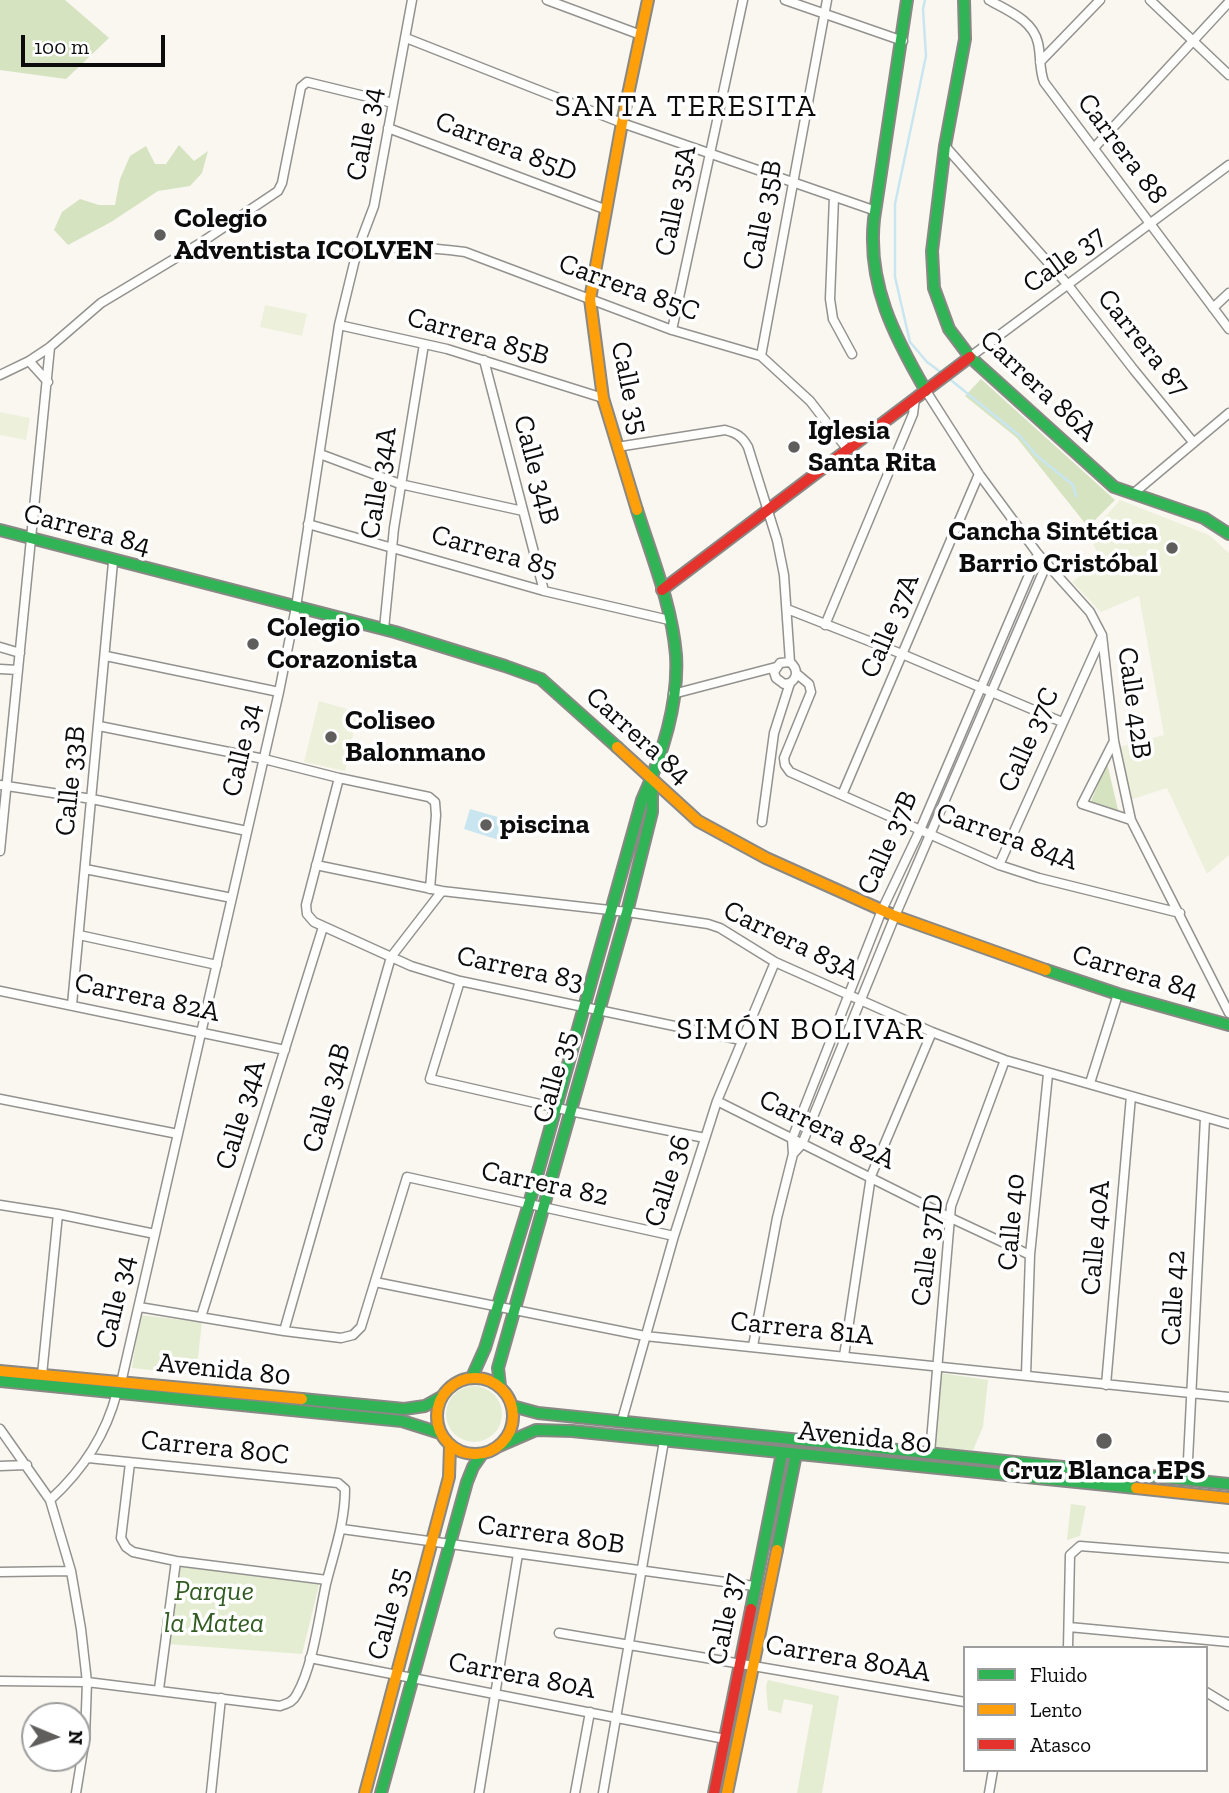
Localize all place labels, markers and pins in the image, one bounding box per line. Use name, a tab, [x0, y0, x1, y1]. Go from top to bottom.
place label: Colegio Adventista ICOLVEN	[174, 202, 434, 268]
marker: Colegio Adventista ICOLVEN	[152, 227, 168, 243]
place label: Iglesia Santa Rita	[808, 414, 936, 480]
marker: Iglesia Santa Rita	[786, 439, 802, 455]
place label: Cancha Sintética Barrio Cristóbal	[948, 515, 1158, 581]
marker: Cancha Sintética Barrio Cristóbal	[1164, 540, 1180, 556]
place label: Colegio Corazonista	[267, 611, 417, 677]
marker: Colegio Corazonista	[245, 636, 261, 652]
place label: Coliseo Balonmano	[345, 704, 486, 770]
marker: Coliseo Balonmano	[323, 729, 339, 745]
place label: piscina	[500, 808, 590, 842]
marker: piscina	[478, 817, 494, 833]
marker: Cruz Blanca EPS	[1094, 1431, 1114, 1451]
place label: Cruz Blanca EPS	[1002, 1454, 1206, 1488]

